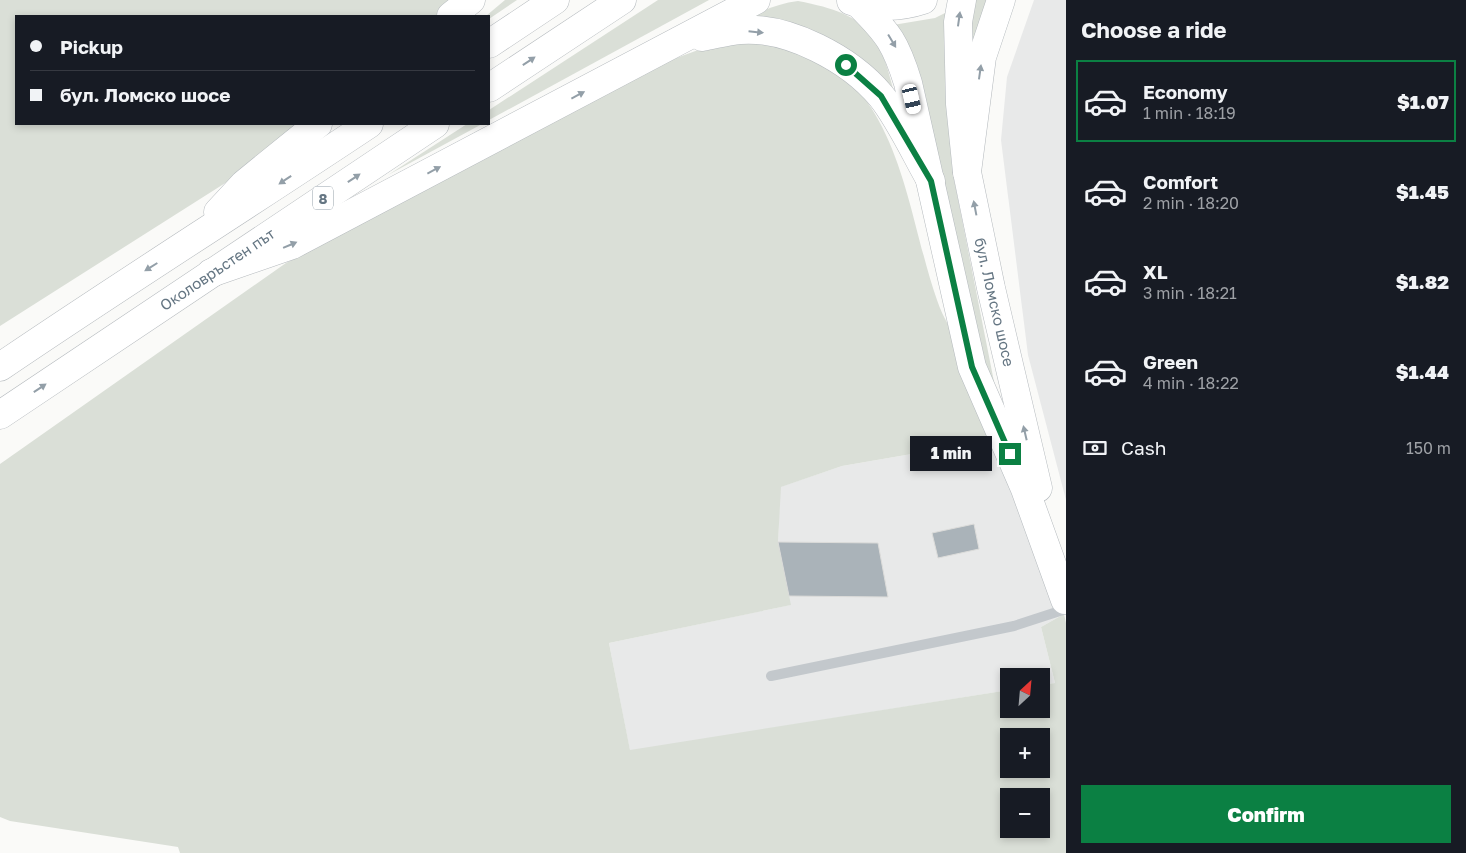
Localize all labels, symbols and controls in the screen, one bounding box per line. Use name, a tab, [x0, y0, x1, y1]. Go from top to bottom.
one-way arrow	[955, 11, 963, 27]
text: Choose a ride	[1081, 16, 1227, 43]
one-way arrow	[749, 28, 765, 36]
text: Pickup	[60, 35, 123, 58]
one-way arrow	[887, 35, 897, 48]
route start	[835, 54, 857, 76]
one-way arrow	[523, 57, 536, 66]
one-way arrow	[976, 63, 984, 79]
icon: car	[1083, 79, 1128, 124]
text: Economy	[1143, 80, 1228, 103]
text: бул. Ломско шосе	[60, 83, 230, 106]
car	[901, 83, 922, 115]
one-way arrow	[571, 90, 585, 99]
text: $1.07	[1397, 90, 1449, 113]
text: 1 min · 18:19	[1143, 103, 1236, 123]
one-way arrow	[427, 166, 441, 174]
icon: car	[1083, 169, 1128, 214]
text: Comfort	[1143, 170, 1218, 193]
one-way arrow	[347, 173, 360, 183]
one-way arrow	[278, 175, 291, 185]
text: $1.45	[1396, 180, 1449, 203]
road number: 8	[313, 187, 333, 210]
text: 2 min · 18:20	[1143, 193, 1239, 213]
one-way arrow	[970, 200, 978, 216]
street label: Околовръстен път	[156, 224, 278, 314]
street label: бул. Ломско шосе	[971, 236, 1019, 368]
one-way arrow	[283, 241, 297, 249]
icon: car	[1083, 259, 1128, 304]
text: XL	[1143, 260, 1168, 283]
one-way arrow	[144, 262, 157, 272]
text: $1.82	[1396, 270, 1449, 293]
text: 3 min · 18:21	[1143, 283, 1237, 303]
icon: car	[1083, 349, 1128, 394]
text: Green	[1143, 350, 1198, 373]
text: $1.44	[1396, 360, 1449, 383]
text: 4 min · 18:22	[1143, 373, 1239, 393]
one-way arrow	[34, 383, 47, 392]
one-way arrow	[1021, 426, 1029, 441]
icon: cash	[1081, 434, 1109, 462]
callout: 1 min	[910, 436, 992, 472]
text: Cash	[1121, 436, 1166, 459]
text: 150 m	[1406, 438, 1451, 458]
text: 1 min	[931, 443, 971, 463]
route end	[999, 443, 1021, 465]
north arrow	[1000, 668, 1050, 718]
map controls	[1000, 668, 1050, 838]
button: +	[1000, 728, 1050, 778]
button: Confirm	[1081, 785, 1451, 843]
button: −	[1000, 788, 1050, 838]

